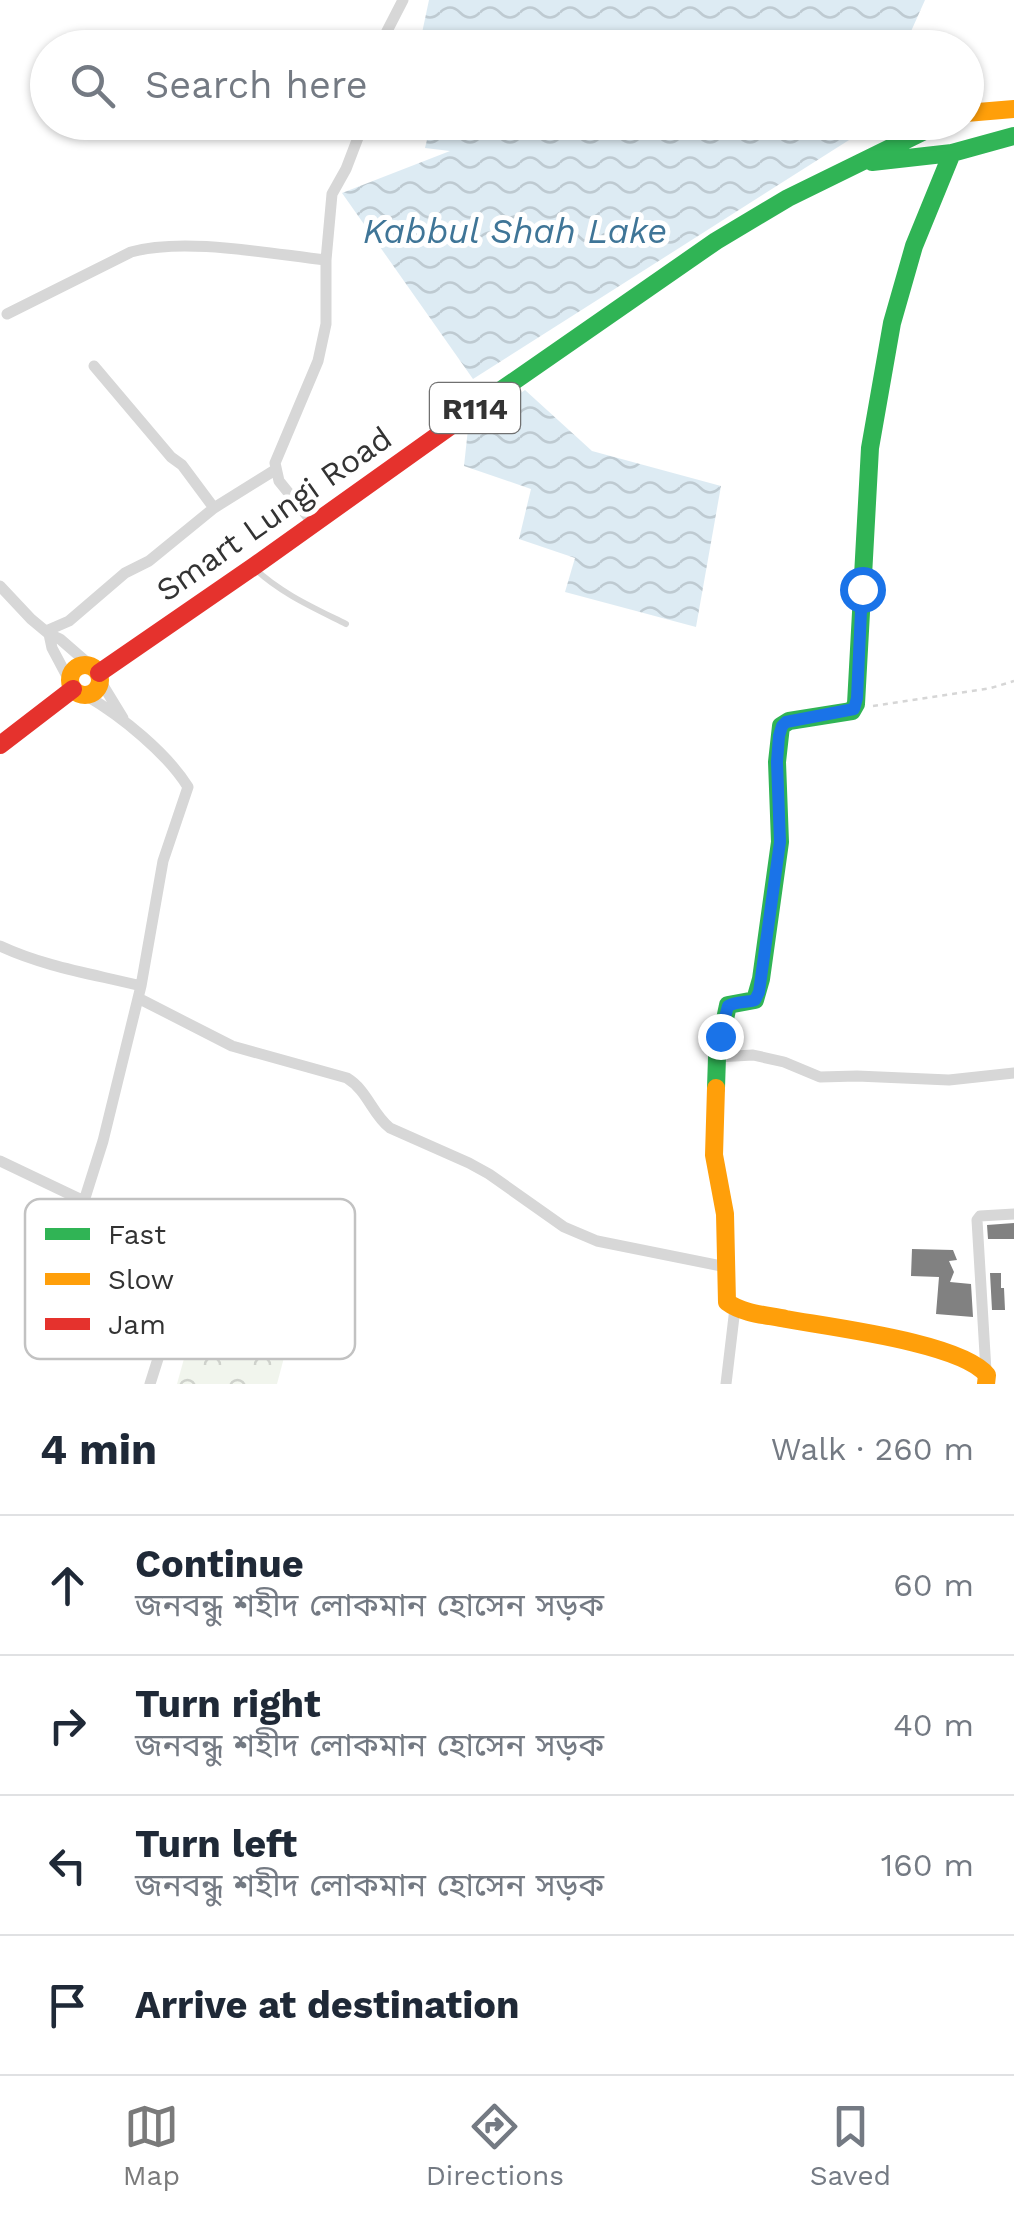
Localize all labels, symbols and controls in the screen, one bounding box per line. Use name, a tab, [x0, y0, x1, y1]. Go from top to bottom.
search box	[30, 30, 984, 140]
icon: search	[65, 58, 120, 113]
text: Search here	[145, 63, 368, 107]
water label: Kabbul Shah Lake	[363, 210, 667, 252]
road number: R114	[430, 383, 520, 433]
street label: Smart Lungi Road	[149, 419, 399, 609]
route start	[840, 567, 886, 613]
route end	[698, 1014, 744, 1060]
legend	[25, 1199, 355, 1359]
text: Fast	[108, 1218, 166, 1251]
text: Slow	[108, 1263, 174, 1296]
text: Jam	[108, 1308, 166, 1341]
text: 4 min	[40, 1425, 157, 1474]
text: Walk · 260 m	[771, 1430, 974, 1468]
text: Continue	[135, 1542, 304, 1586]
icon: ahead	[40, 1558, 95, 1613]
text: 60 m	[893, 1566, 974, 1604]
text: জনবন্ধু শহীদ লোকমান হোসেন সড়ক	[135, 1586, 604, 1624]
text: Turn right	[135, 1682, 321, 1726]
icon: right	[40, 1698, 95, 1753]
text: 40 m	[893, 1706, 974, 1744]
text: জনবন্ধু শহীদ লোকমান হোসেন সড়ক	[135, 1726, 604, 1764]
text: Turn left	[135, 1822, 297, 1866]
icon: left	[40, 1838, 95, 1893]
text: 160 m	[881, 1846, 974, 1884]
text: জনবন্ধু শহীদ লোকমান হোসেন সড়ক	[135, 1866, 604, 1904]
icon: arrive	[40, 1978, 95, 2033]
text: Arrive at destination	[135, 1983, 520, 2027]
tab: Map	[123, 2099, 180, 2192]
tab: Directions	[426, 2099, 564, 2192]
tab: Saved	[810, 2099, 891, 2192]

